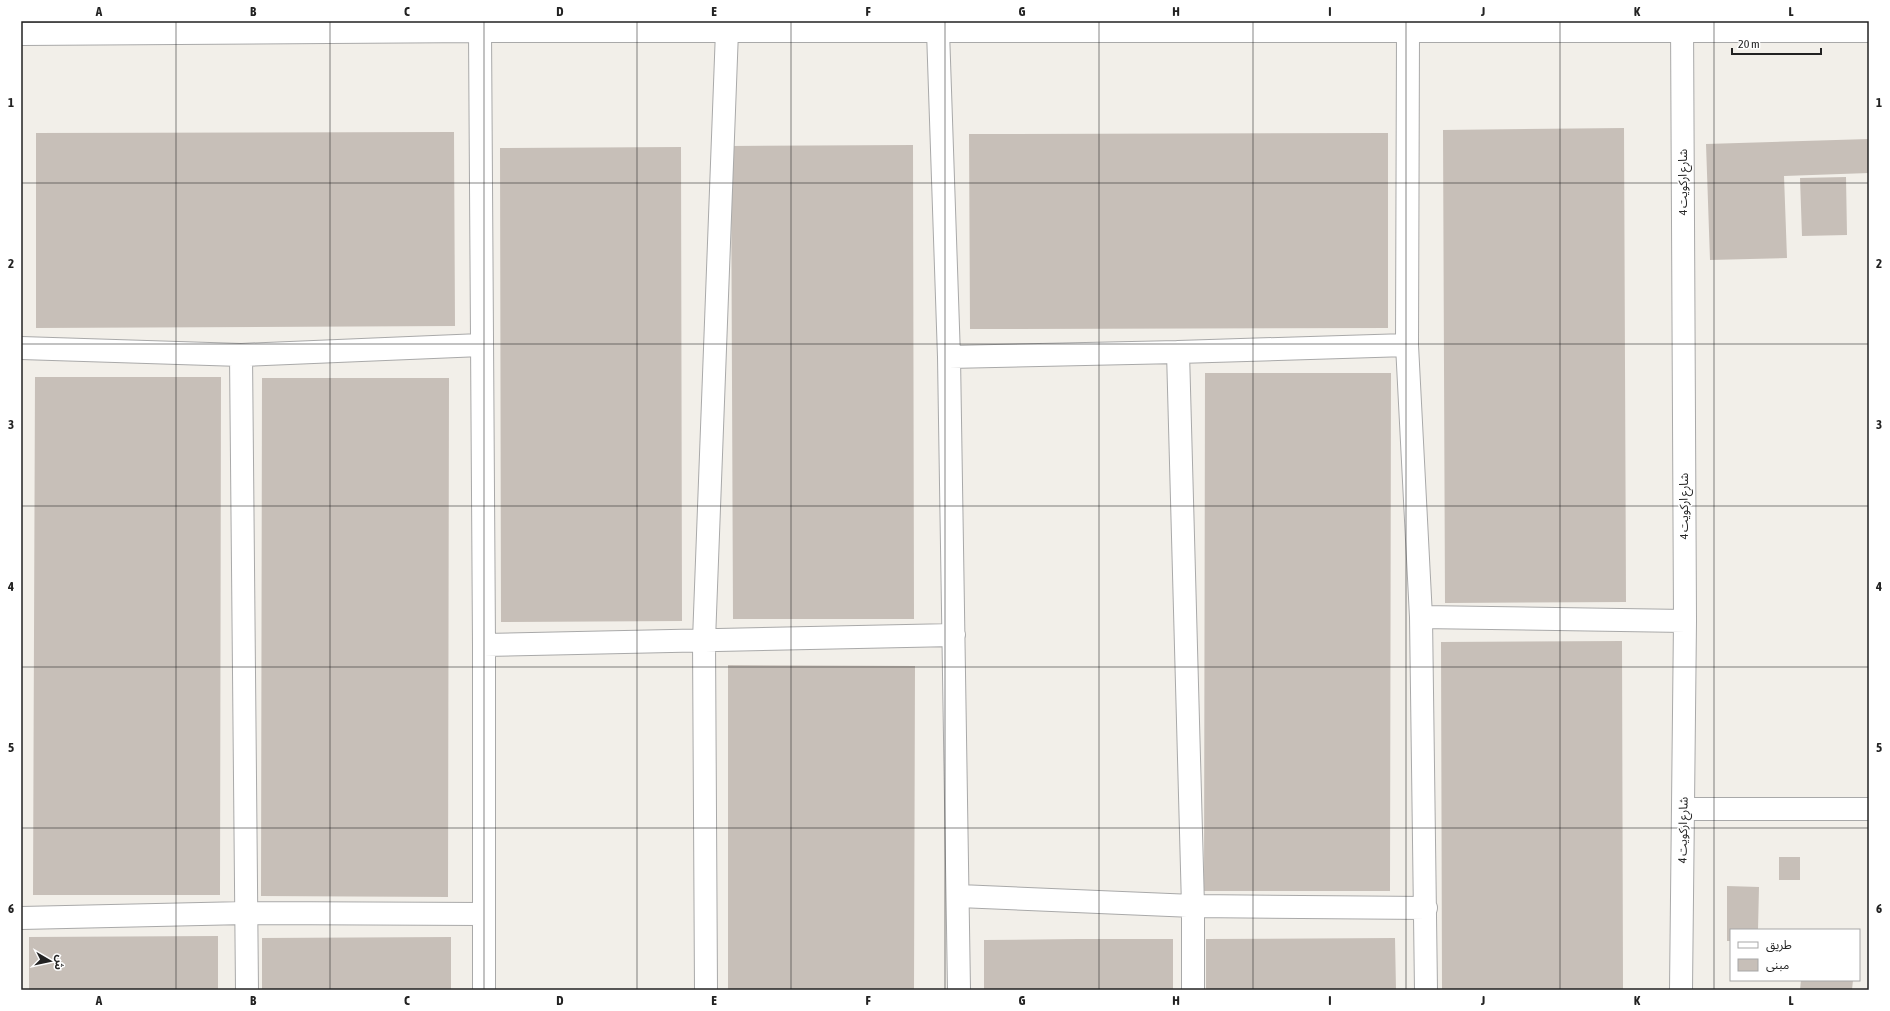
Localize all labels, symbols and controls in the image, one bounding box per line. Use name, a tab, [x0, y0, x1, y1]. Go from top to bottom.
text: A	[95, 4, 103, 19]
text: B	[250, 4, 257, 19]
text: C	[404, 4, 410, 19]
text: D	[556, 4, 564, 19]
text: E	[711, 4, 717, 19]
text: F	[865, 4, 871, 19]
text: G	[1019, 4, 1026, 19]
text: H	[1172, 4, 1180, 19]
text: I	[1328, 4, 1332, 19]
text: J	[1480, 4, 1485, 19]
text: K	[1634, 4, 1641, 19]
text: L	[1788, 4, 1794, 19]
scale bar	[1732, 30, 1821, 56]
text: 20 m	[1738, 37, 1760, 51]
text: 1	[8, 95, 14, 110]
text: 1	[1876, 95, 1882, 110]
street label: شارع اركويت 4	[1676, 149, 1692, 215]
text: 2	[8, 256, 14, 271]
text: 2	[1876, 256, 1882, 271]
text: 3	[8, 417, 14, 432]
text: 3	[1876, 417, 1882, 432]
street label: شارع اركويت 4	[1677, 473, 1693, 539]
text: 4	[7, 579, 14, 594]
text: 4	[1875, 579, 1882, 594]
text: 5	[8, 740, 14, 755]
text: 5	[1876, 740, 1882, 755]
street label: شارع اركويت 4	[1675, 797, 1693, 863]
text: 6	[8, 901, 14, 916]
text: 6	[1876, 901, 1882, 916]
legend	[1730, 929, 1860, 981]
text: طريق	[1766, 938, 1792, 953]
north arrow	[30, 941, 70, 981]
text: ش	[52, 954, 67, 971]
text: مبنى	[1766, 958, 1789, 972]
text: A	[95, 993, 103, 1008]
text: B	[250, 993, 257, 1008]
text: C	[404, 993, 410, 1008]
text: D	[556, 993, 564, 1008]
text: E	[711, 993, 717, 1008]
text: F	[865, 993, 871, 1008]
text: G	[1019, 993, 1026, 1008]
text: H	[1172, 993, 1180, 1008]
text: I	[1328, 993, 1332, 1008]
text: J	[1480, 993, 1485, 1008]
text: K	[1634, 993, 1641, 1008]
text: L	[1788, 993, 1794, 1008]

